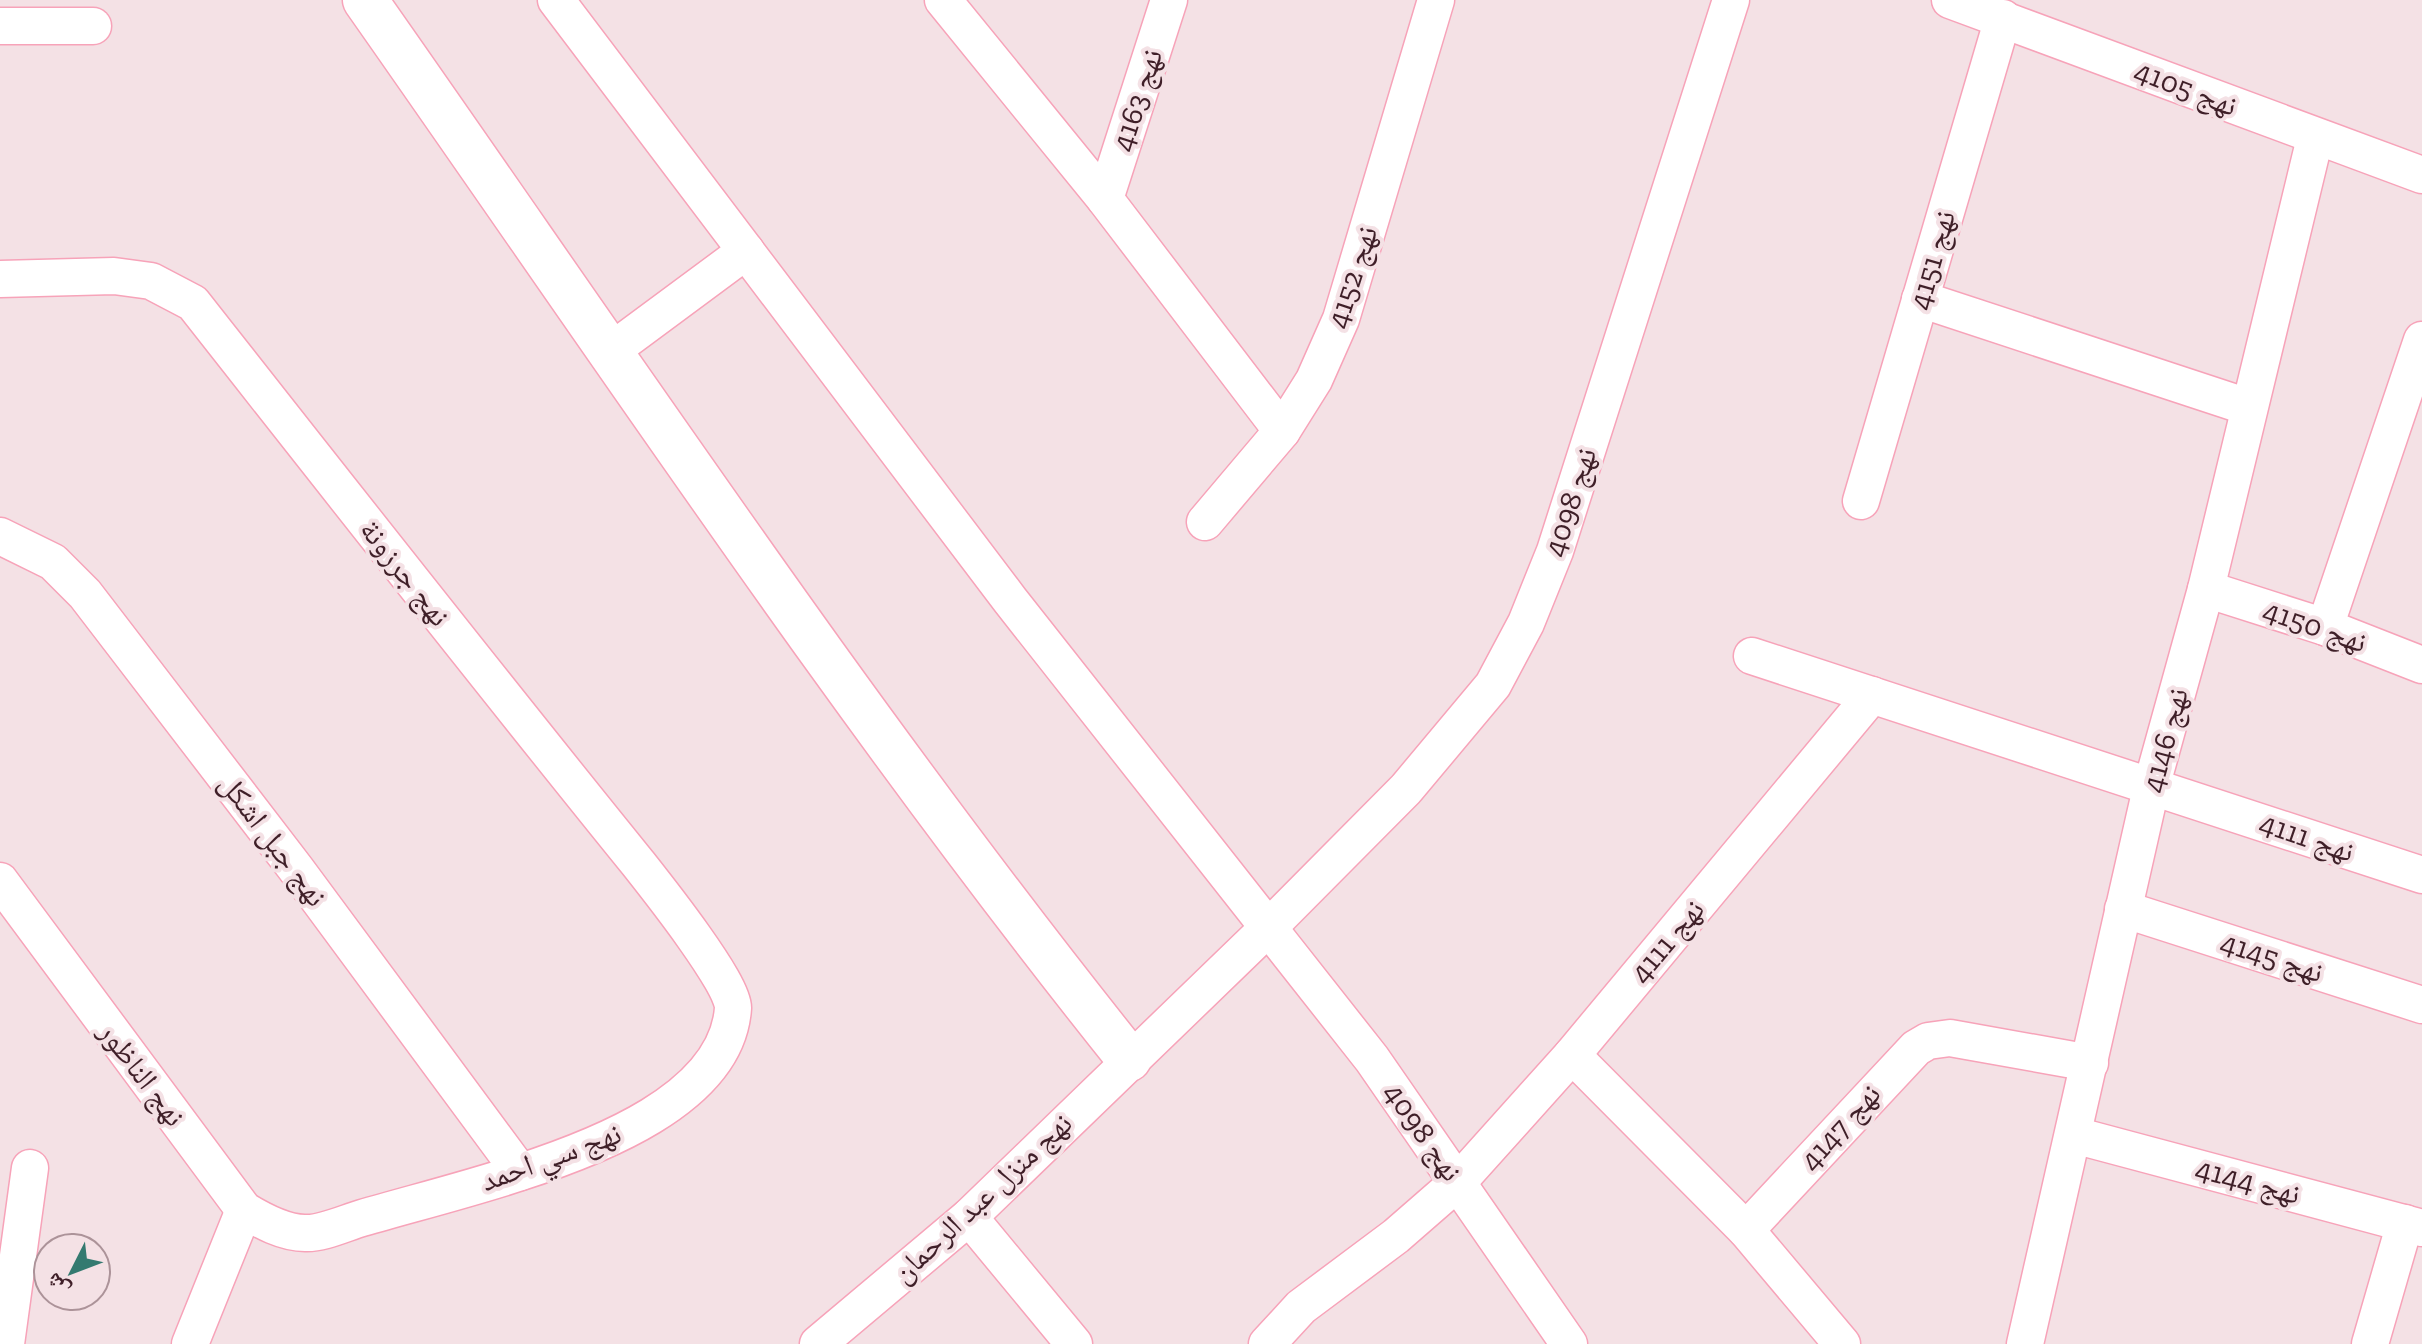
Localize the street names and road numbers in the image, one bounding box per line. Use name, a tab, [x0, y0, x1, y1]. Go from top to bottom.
street label: نهج 4163	[1104, 45, 1171, 156]
street label: نهج 4105	[2129, 52, 2242, 125]
street label: نهج 4151	[1901, 206, 1964, 314]
street label: نهج 4152	[1319, 221, 1386, 333]
street label: نهج 4098	[1536, 443, 1605, 561]
street label: نهج جرزونة	[352, 513, 458, 634]
street label: نهج 4150	[2258, 592, 2371, 661]
street label: نهج 4146	[2134, 684, 2197, 796]
street label: نهج جبل اشكل	[211, 766, 335, 914]
street label: نهج 4111	[2255, 804, 2359, 871]
street label: نهج 4111	[1622, 892, 1713, 990]
street label: نهج 4145	[2216, 924, 2328, 991]
street label: نهج الناظور	[90, 1014, 193, 1134]
street label: نهج 4098	[1375, 1076, 1470, 1189]
street label: نهج 4147	[1792, 1076, 1889, 1178]
street label: نهج منزل عبد الرحمان	[885, 1105, 1080, 1291]
street label: نهج سي احمد	[476, 1115, 628, 1204]
street label: نهج 4144	[2192, 1150, 2304, 1213]

